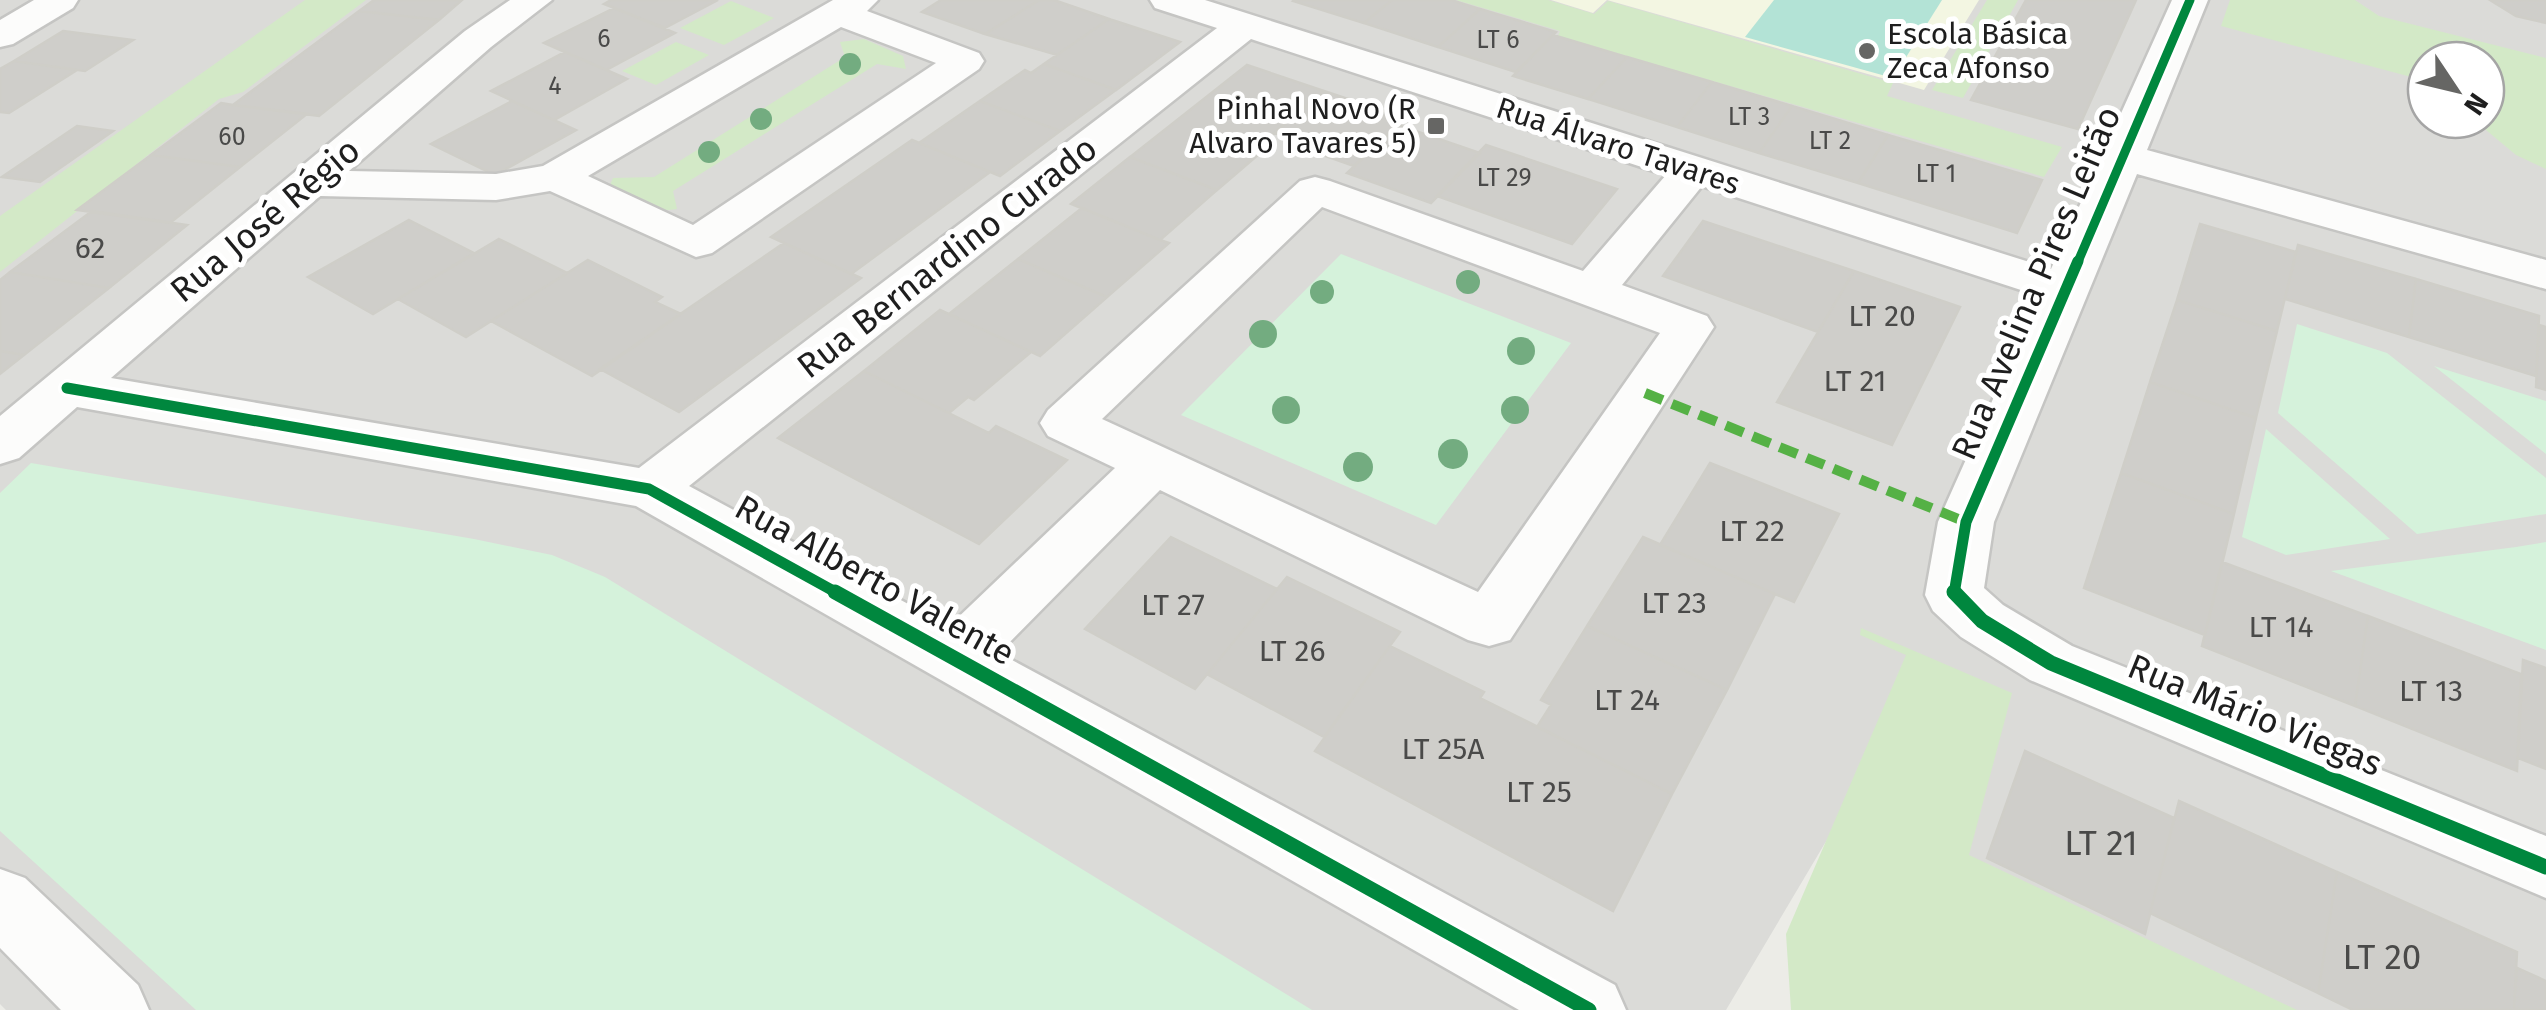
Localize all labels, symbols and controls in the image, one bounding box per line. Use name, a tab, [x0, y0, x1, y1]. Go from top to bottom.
place label: Escola Básica Zeca Afonso	[1887, 16, 2068, 86]
house number: 6	[597, 24, 611, 54]
house number: LT 6	[1476, 25, 1520, 55]
marker: Escola Básica Zeca Afonso	[1856, 40, 1878, 62]
north arrow	[2406, 40, 2506, 140]
house number: 4	[548, 71, 562, 101]
text: N	[2457, 87, 2495, 121]
street label: Rua Álvaro Tavares	[1492, 90, 1744, 202]
place label: Pinhal Novo (R Alvaro Tavares 5)	[1189, 91, 1416, 161]
street label: Rua Avelina Pires Leitão	[1942, 100, 2130, 466]
house number: LT 3	[1728, 102, 1770, 132]
marker: Pinhal Novo (R Alvaro Tavares 5)	[1425, 115, 1447, 137]
house number: 60	[218, 122, 246, 152]
house number: LT 2	[1809, 126, 1851, 156]
street label: Rua Bernardino Curado	[789, 127, 1105, 387]
street label: Rua José Régio	[162, 129, 368, 311]
house number: LT 1	[1916, 159, 1956, 189]
house number: LT 29	[1476, 163, 1532, 193]
house number: 62	[75, 230, 105, 266]
house number: LT 20	[1848, 298, 1916, 334]
house number: LT 21	[1824, 363, 1887, 399]
street label: Rua Alberto Valente	[728, 486, 1022, 674]
house number: LT 22	[1719, 513, 1785, 549]
house number: LT 23	[1641, 585, 1707, 621]
house number: LT 27	[1141, 587, 1205, 623]
house number: LT 14	[2249, 609, 2313, 645]
house number: LT 26	[1259, 633, 1325, 669]
street label: Rua Mário Viegas	[2122, 645, 2388, 785]
house number: LT 13	[2399, 673, 2463, 709]
house number: LT 24	[1594, 682, 1660, 718]
house number: LT 25A	[1402, 731, 1485, 767]
house number: LT 25	[1506, 774, 1572, 810]
house number: LT 21	[2064, 822, 2138, 864]
house number: LT 20	[2343, 936, 2421, 978]

